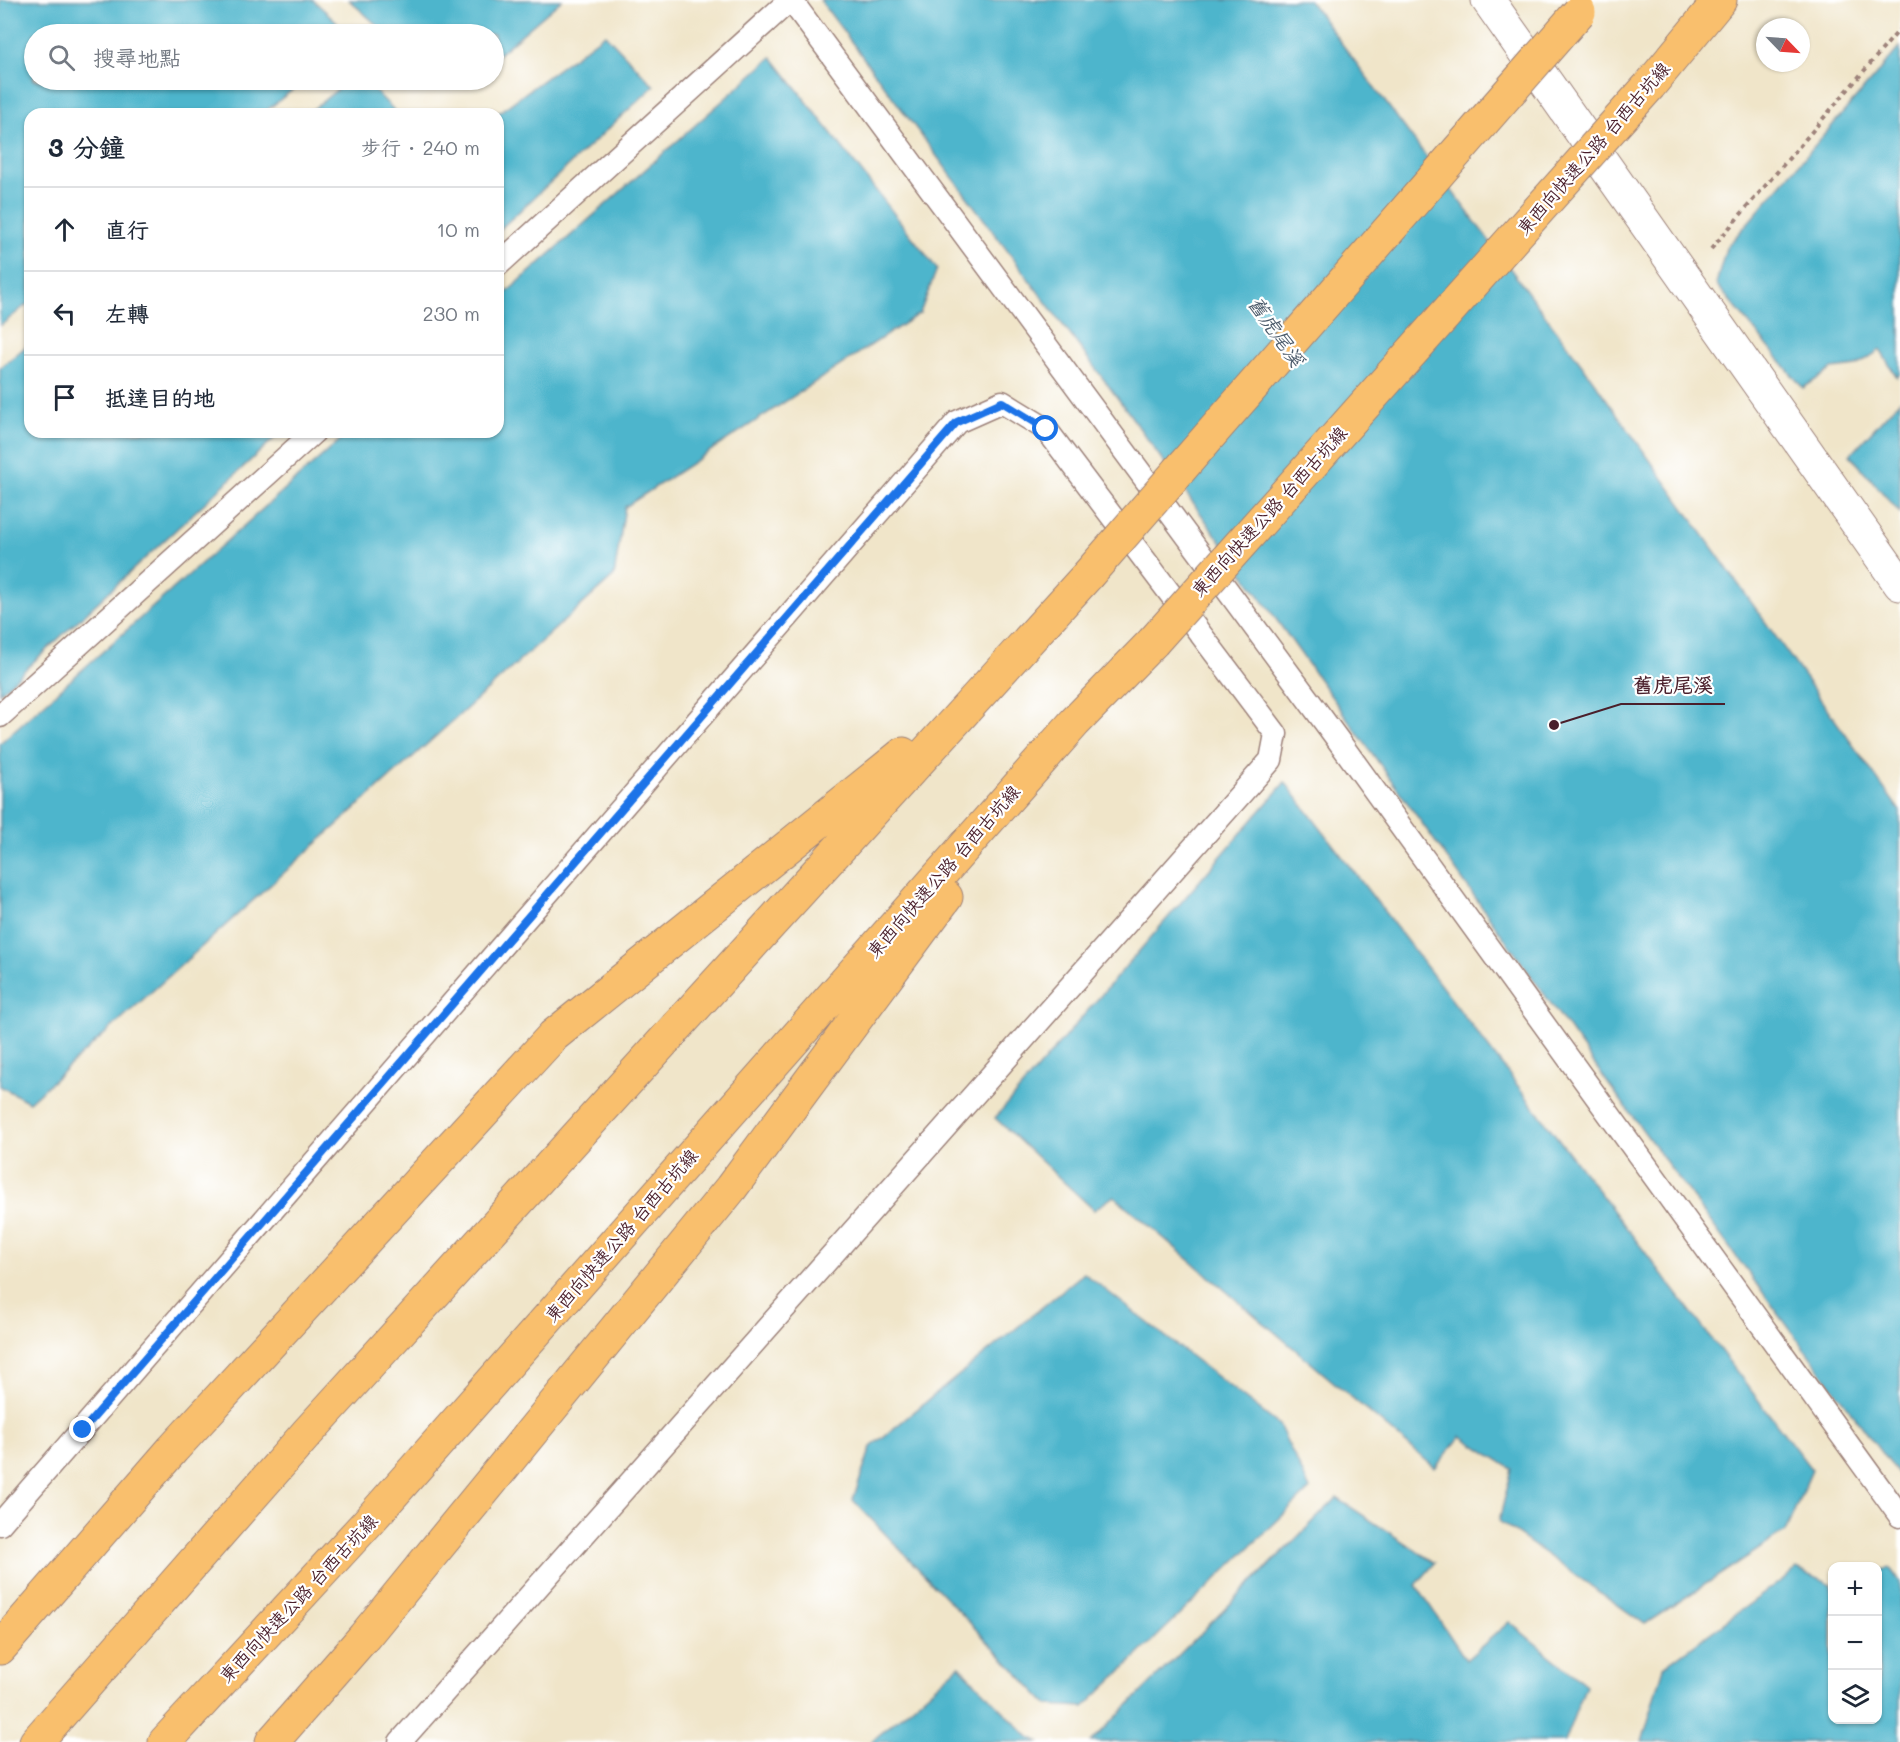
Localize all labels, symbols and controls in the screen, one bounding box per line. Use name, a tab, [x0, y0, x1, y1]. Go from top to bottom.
north arrow	[1756, 18, 1810, 72]
search box	[24, 24, 504, 90]
icon: search	[45, 41, 78, 74]
text: 搜尋地點	[93, 43, 181, 72]
street label: 東西向快速公路 台西古坑線	[1511, 56, 1675, 240]
text: 3 分鐘	[48, 130, 125, 164]
text: 步行 · 240 m	[361, 134, 480, 160]
icon: ahead	[48, 213, 81, 246]
text: 直行	[105, 215, 149, 244]
text: 10 m	[436, 216, 480, 242]
water label: 舊虎尾溪	[1243, 291, 1311, 372]
icon: left	[48, 297, 81, 330]
text: 左轉	[105, 299, 149, 328]
text: 230 m	[422, 300, 480, 326]
icon: arrive	[48, 381, 81, 414]
text: 抵達目的地	[105, 383, 215, 412]
route start	[1032, 415, 1058, 441]
street label: 東西向快速公路 台西古坑線	[1186, 421, 1352, 601]
callout: 舊虎尾溪	[1621, 666, 1725, 704]
text: 舊虎尾溪	[1633, 671, 1713, 697]
street label: 東西向快速公路 台西古坑線	[861, 779, 1025, 963]
street label: 東西向快速公路 台西古坑線	[539, 1143, 703, 1327]
route end	[69, 1416, 95, 1442]
street label: 東西向快速公路 台西古坑線	[214, 1509, 382, 1687]
map controls	[1828, 1562, 1882, 1724]
button: +	[1828, 1562, 1882, 1616]
button: −	[1828, 1616, 1882, 1670]
button: layers	[1828, 1670, 1882, 1724]

